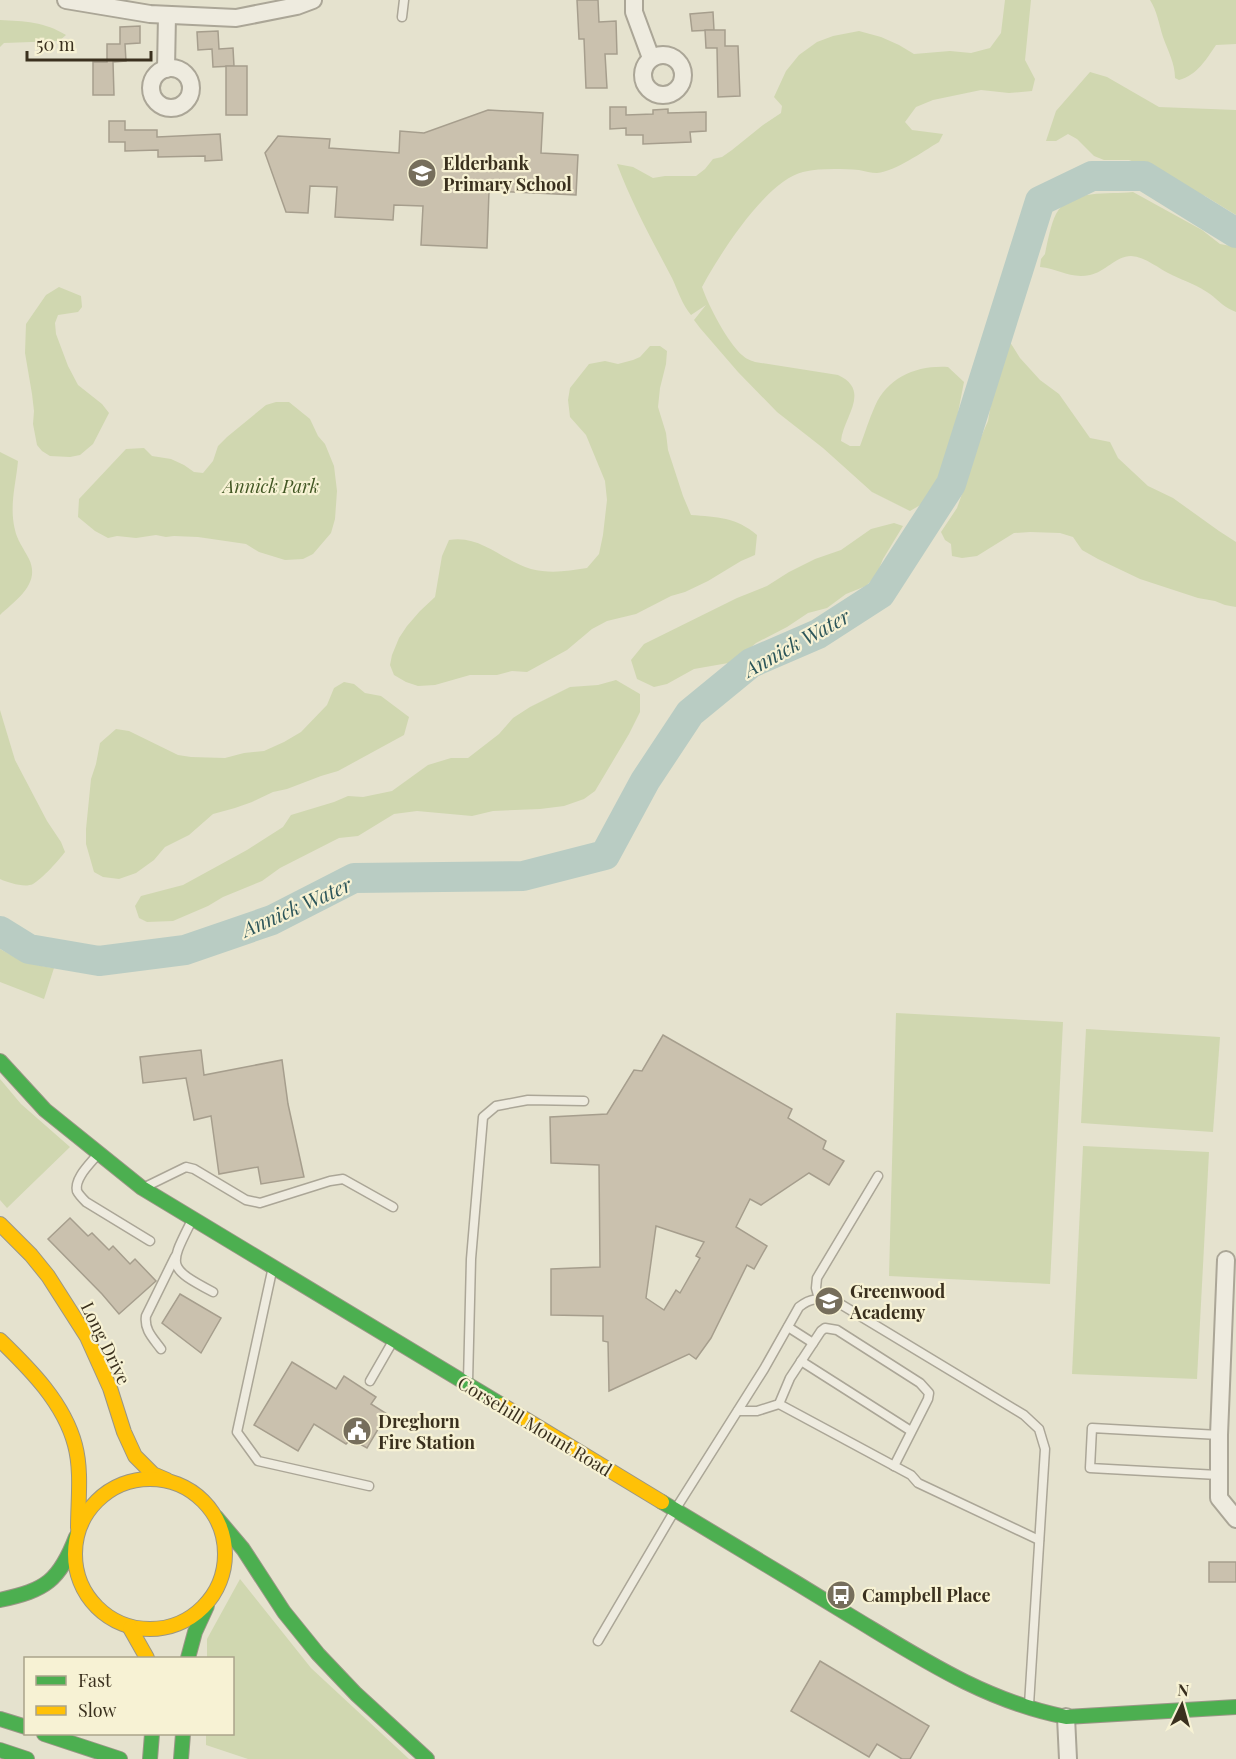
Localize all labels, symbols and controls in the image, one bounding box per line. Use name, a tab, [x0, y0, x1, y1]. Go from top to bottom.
scale bar	[27, 24, 152, 62]
text: 50 m	[36, 32, 75, 56]
place label: Elderbank Primary School	[443, 151, 572, 196]
school or university icon: Elderbank Primary School	[406, 157, 438, 189]
park label: Annick Park	[221, 474, 319, 498]
water label: Annick Water	[736, 601, 855, 683]
water label: Annick Water	[235, 869, 356, 943]
place label: Greenwood Academy	[849, 1279, 946, 1324]
school or university icon: Greenwood Academy	[813, 1285, 845, 1317]
street label: Long Drive	[76, 1298, 136, 1388]
street label: Corsehill Mount Road	[453, 1370, 617, 1482]
place label: Dreghorn Fire Station	[378, 1409, 475, 1454]
public building icon: Dreghorn Fire Station	[341, 1415, 373, 1447]
bus stop icon: Campbell Place	[825, 1579, 857, 1611]
place label: Campbell Place	[862, 1583, 991, 1607]
legend	[24, 1657, 234, 1735]
text: Fast	[78, 1668, 112, 1692]
north arrow	[1152, 1675, 1212, 1735]
text: N	[1177, 1679, 1190, 1701]
text: Slow	[78, 1698, 116, 1722]

